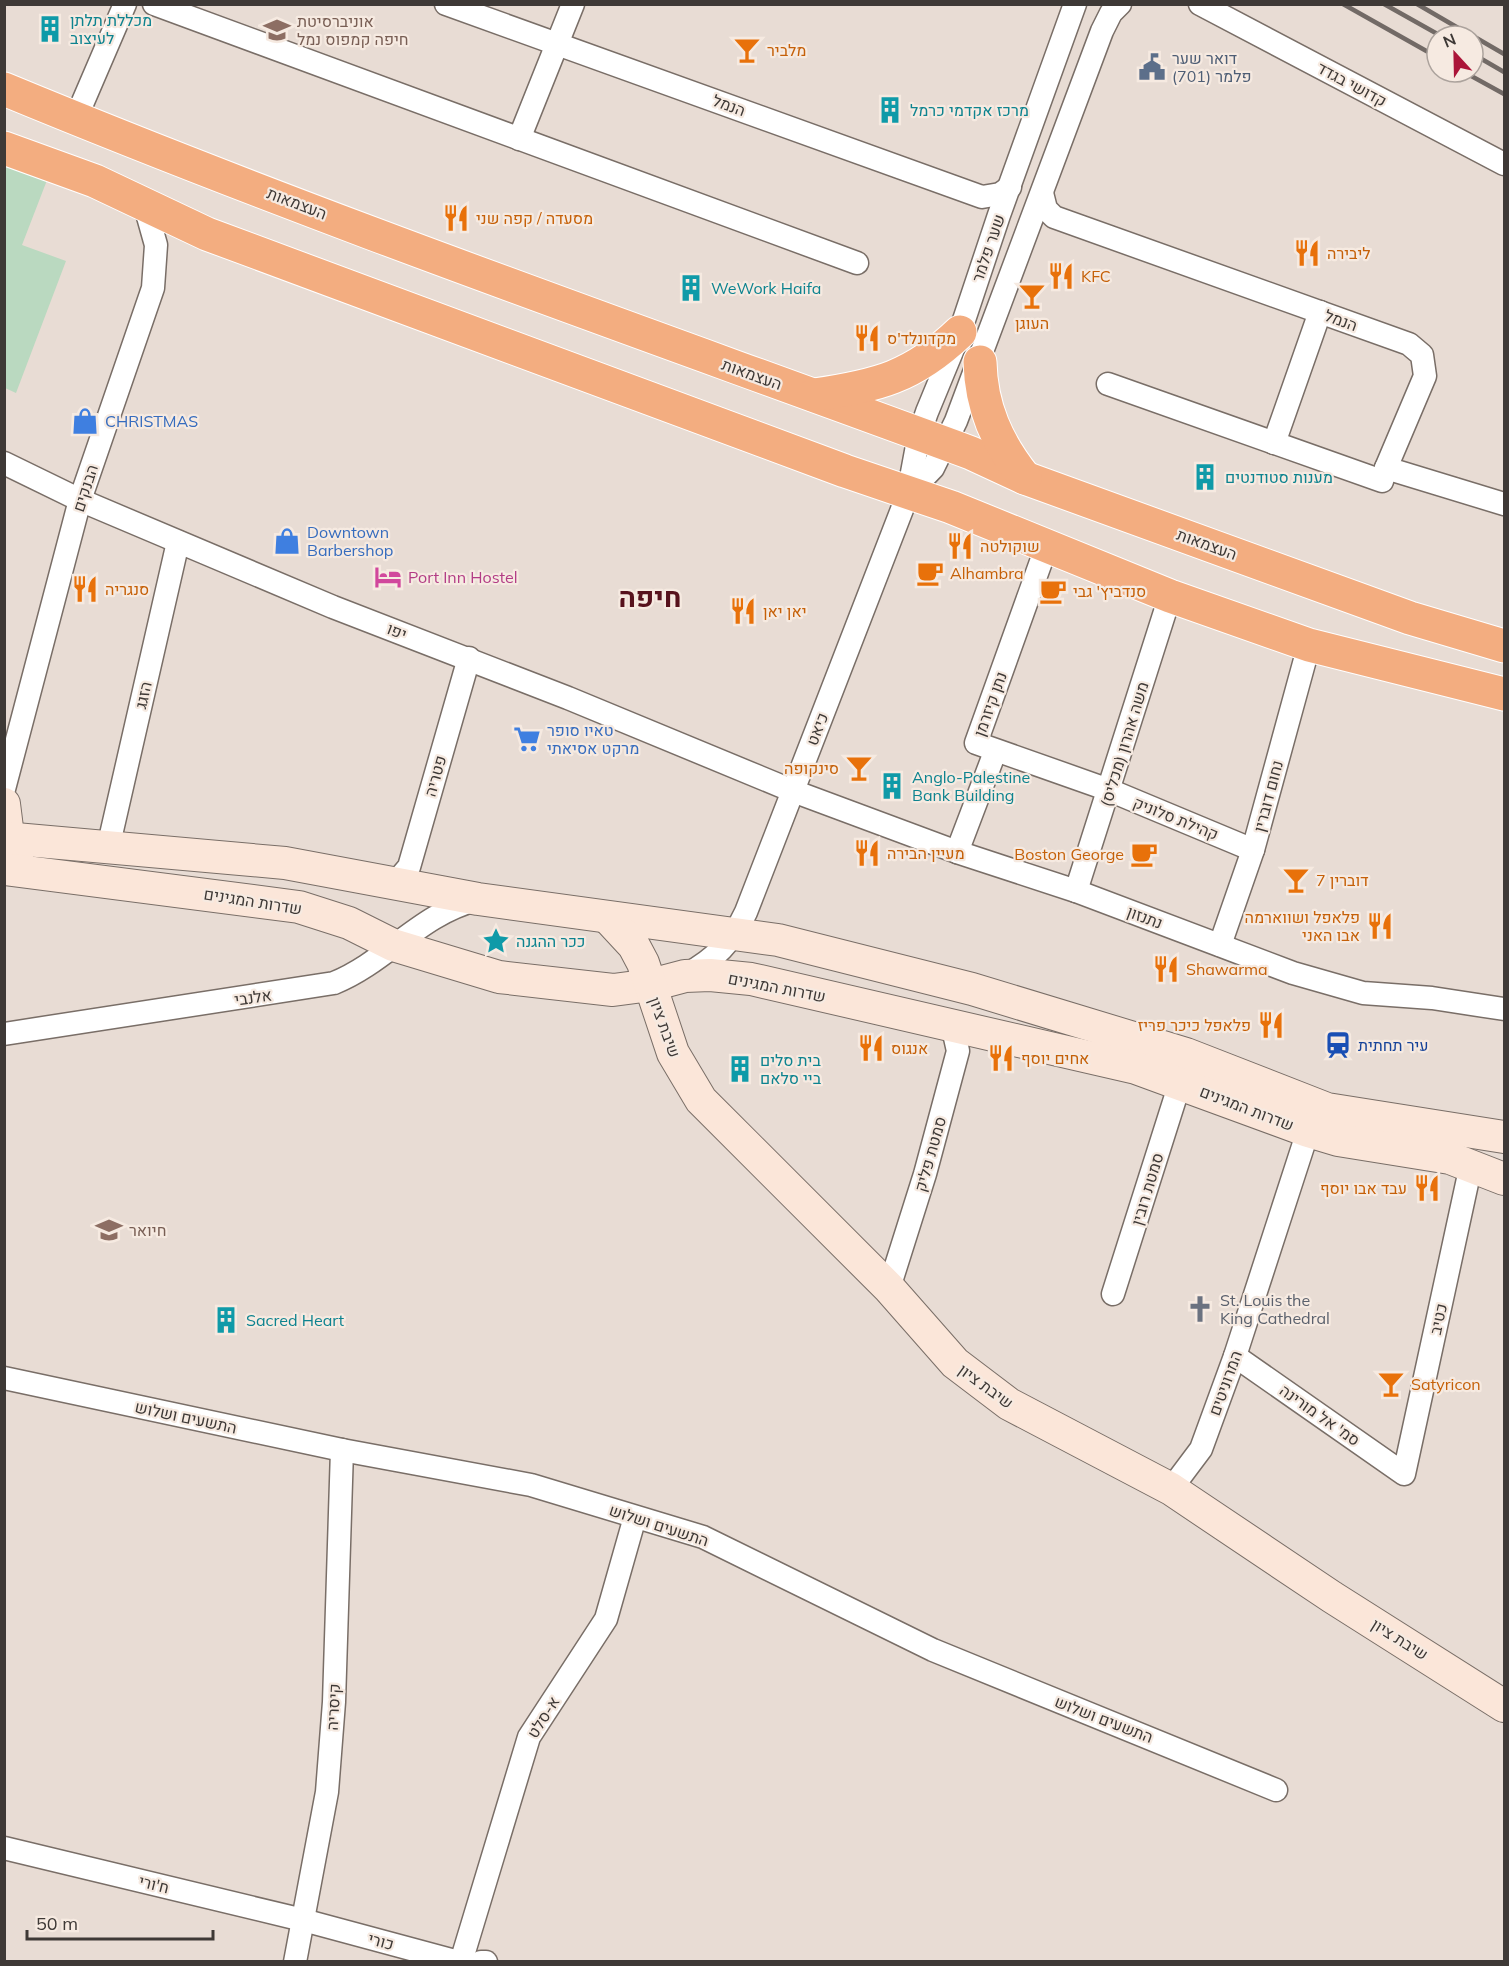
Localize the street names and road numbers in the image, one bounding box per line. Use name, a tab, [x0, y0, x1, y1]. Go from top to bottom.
street label: קדושי בגדד	[1314, 57, 1390, 111]
street label: הנמל	[710, 90, 748, 120]
street label: העצמאות	[264, 182, 330, 224]
street label: שער פלמר	[967, 212, 1009, 284]
street label: הנמל	[1322, 305, 1360, 335]
street label: העצמאות	[719, 354, 785, 394]
street label: הבנקים	[68, 462, 102, 514]
street label: העצמאות	[1174, 524, 1240, 564]
street label: יפו	[384, 618, 410, 644]
street label: נתן קיזרמן	[969, 669, 1011, 739]
street label: הזגג	[130, 679, 156, 711]
street label: משה אהרון (מכליס)	[1095, 679, 1153, 809]
street label: כיאט	[802, 710, 832, 748]
street label: פטריה	[420, 753, 450, 799]
street label: נחום דוברין	[1249, 758, 1287, 834]
street label: קהילת סלוניק	[1130, 792, 1222, 844]
street label: שדרות המגינים	[202, 883, 304, 919]
street label: נתנזון	[1124, 901, 1166, 933]
street label: שדרות המגינים	[726, 968, 828, 1006]
street label: אלנבי	[233, 984, 273, 1010]
street label: שיבת ציון	[645, 994, 685, 1060]
street label: שדרות המגינים	[1197, 1081, 1297, 1135]
street label: סמטת פליק	[910, 1114, 950, 1194]
street label: סמטת רובין	[1127, 1150, 1167, 1228]
street label: כטיב	[1425, 1301, 1451, 1337]
street label: המרוניטים	[1204, 1348, 1246, 1418]
street label: שיבת ציון	[955, 1359, 1017, 1413]
street label: סמ' אל מורינה	[1276, 1380, 1364, 1450]
street label: התשעים ושלוש	[133, 1396, 239, 1438]
street label: התשעים ושלוש	[607, 1499, 711, 1551]
street label: שיבת ציון	[1368, 1614, 1432, 1664]
street label: קיסריה	[322, 1683, 344, 1731]
street label: התשעים ושלוש	[1052, 1691, 1156, 1747]
street label: א-סלט	[522, 1692, 564, 1742]
street label: ח'ורי	[137, 1871, 171, 1897]
street label: כורי	[366, 1928, 396, 1954]

